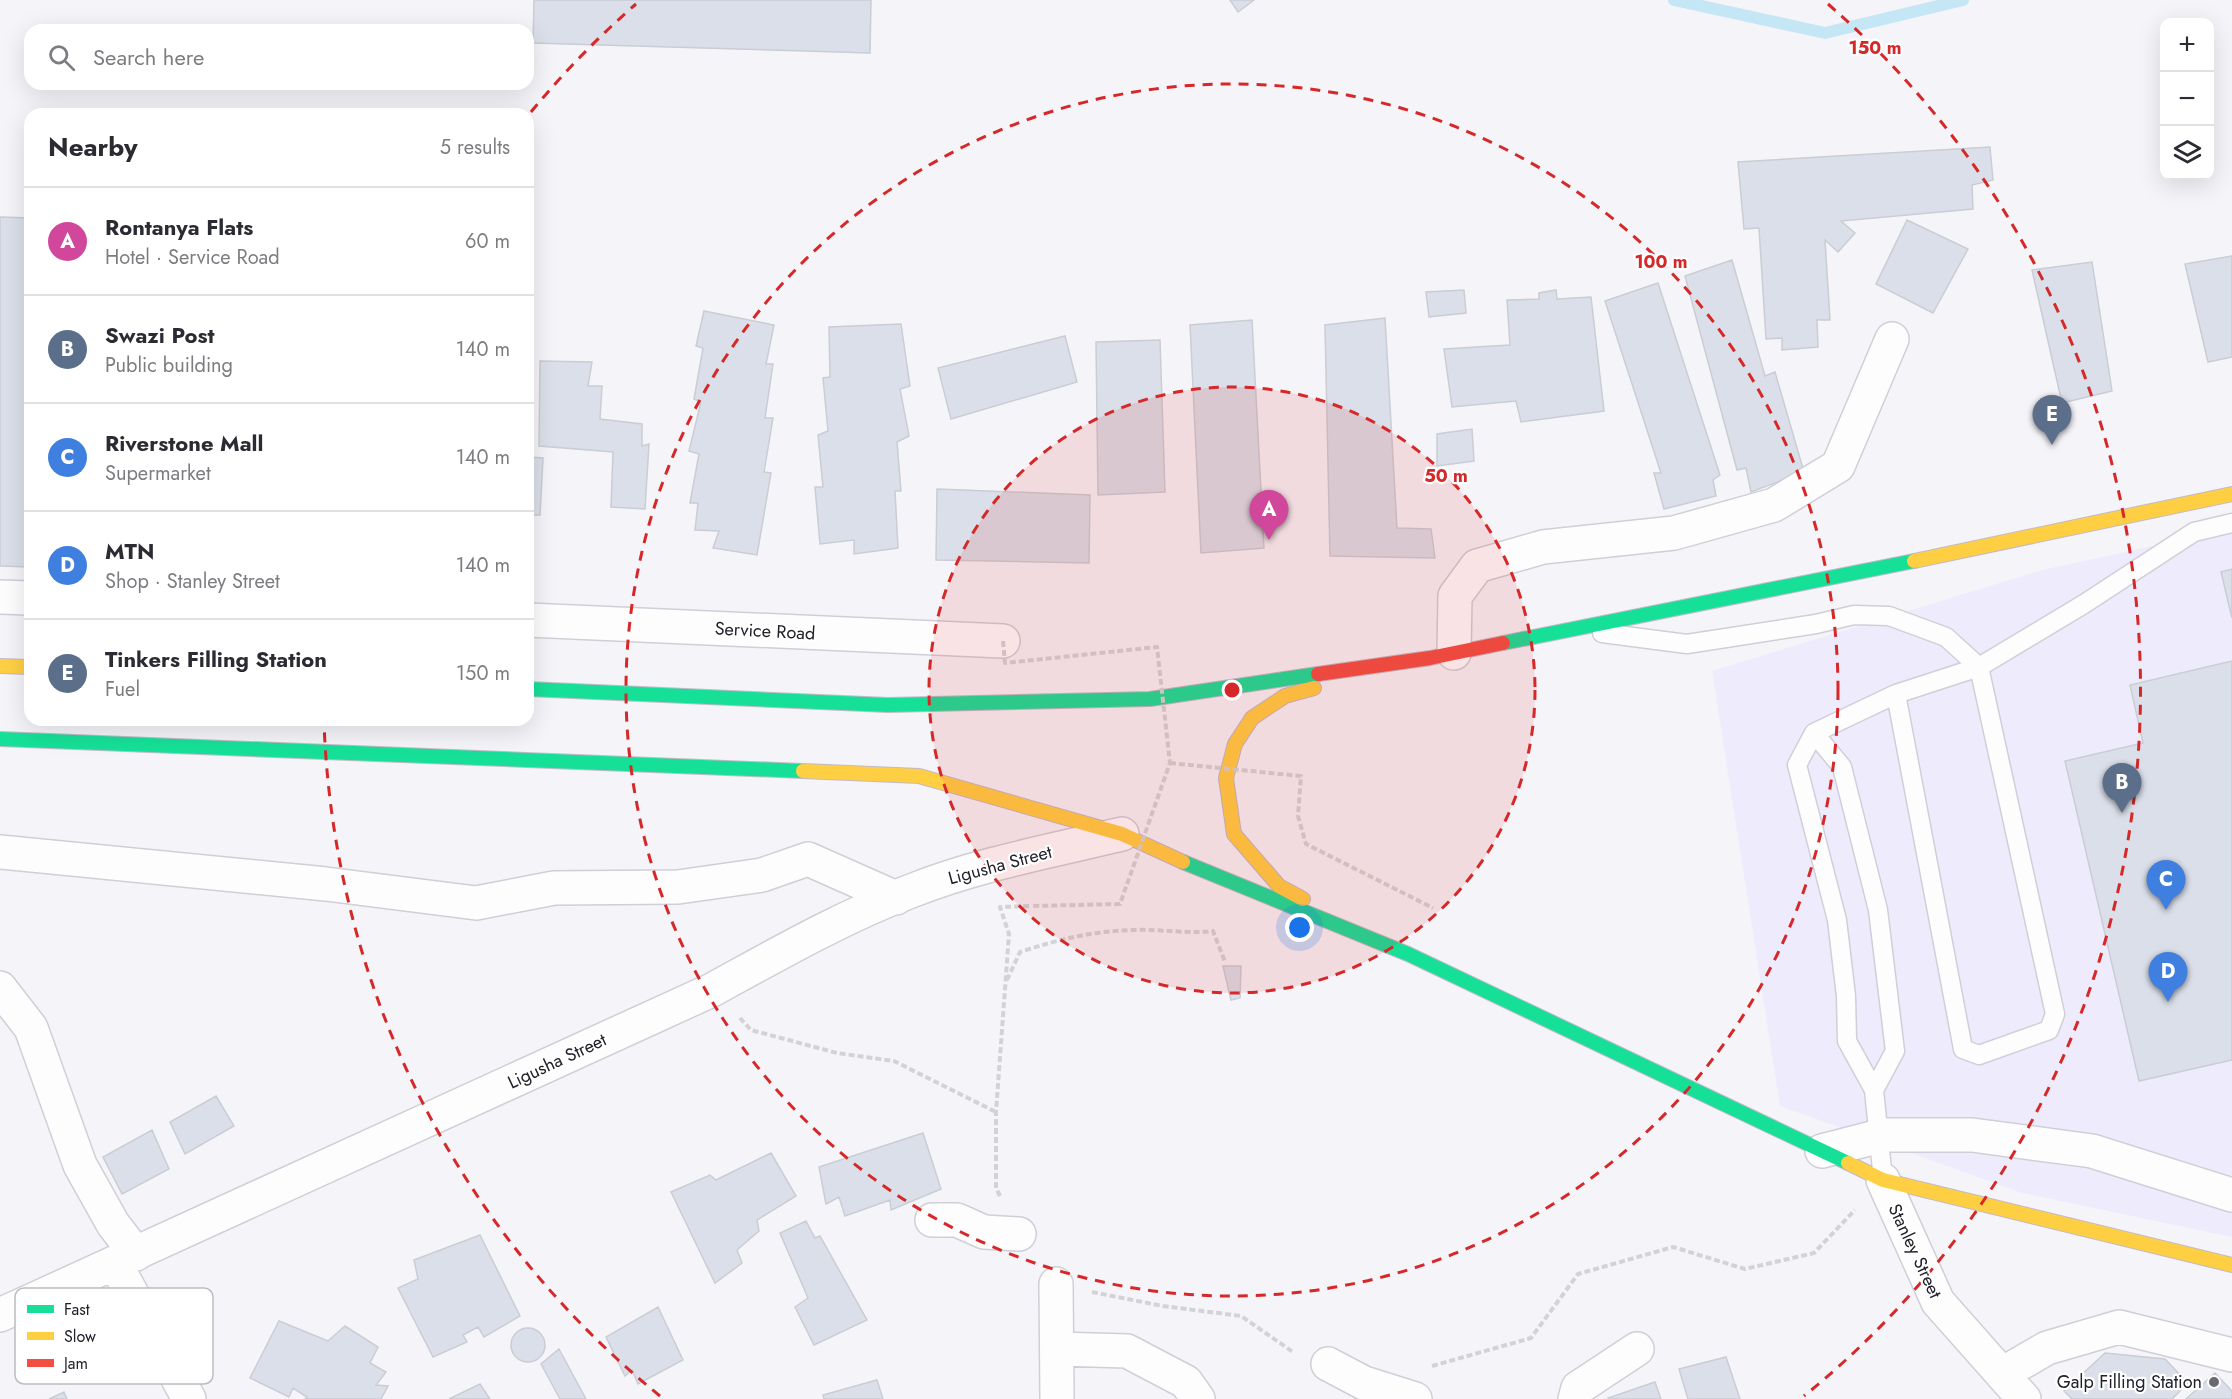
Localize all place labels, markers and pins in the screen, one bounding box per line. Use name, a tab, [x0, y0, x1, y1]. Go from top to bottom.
pin: E	[2032, 396, 2072, 445]
pin: A	[1250, 490, 1288, 540]
centre of rings	[1222, 680, 1242, 700]
pin: B	[2102, 764, 2142, 813]
pin: C	[2146, 860, 2186, 910]
pin: D	[2148, 952, 2188, 1002]
place label: Galp Filling Station	[2057, 1369, 2202, 1395]
marker: Galp Filling Station	[2207, 1375, 2221, 1389]

